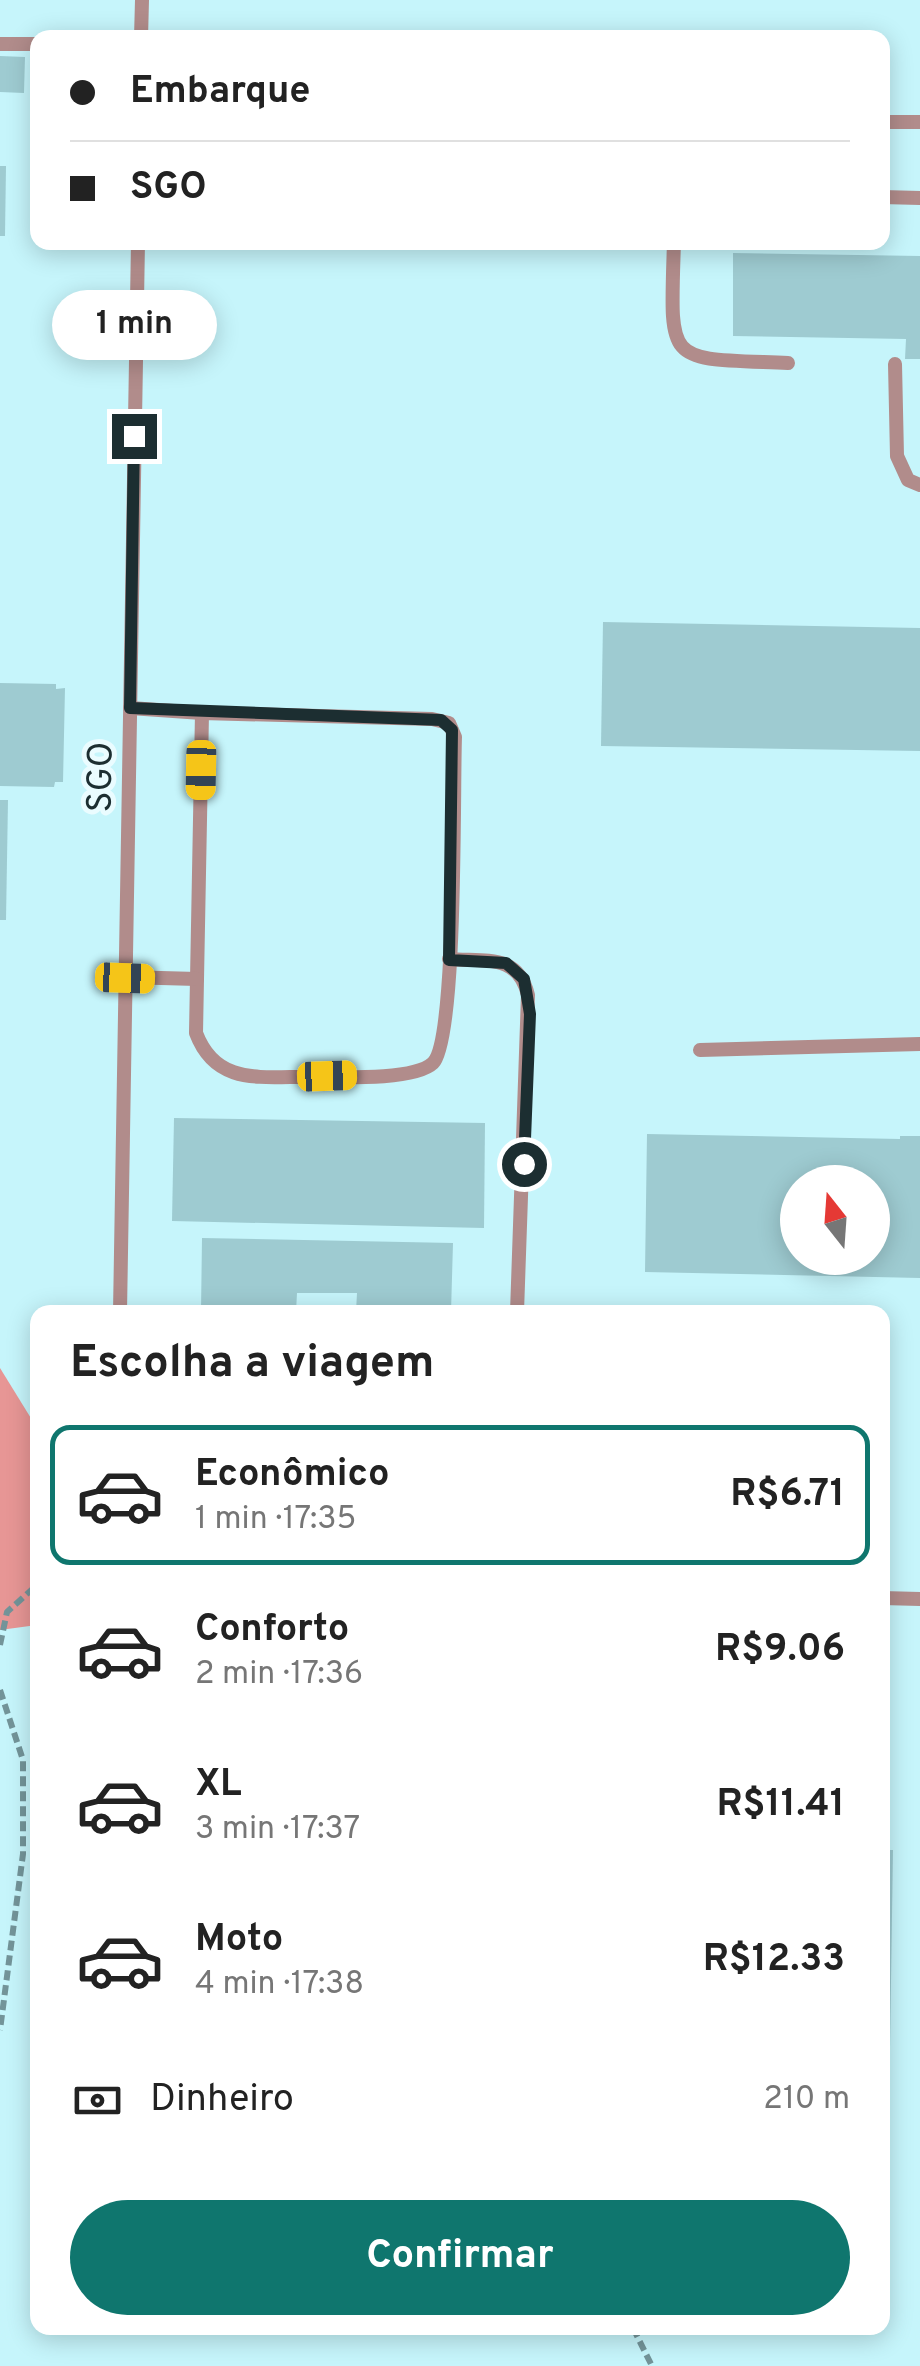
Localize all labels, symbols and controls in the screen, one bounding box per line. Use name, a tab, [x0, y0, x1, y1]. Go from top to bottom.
text: Embarque	[130, 68, 310, 117]
text: SGO	[130, 164, 207, 213]
callout: 1 min	[52, 291, 216, 361]
text: 1 min	[96, 305, 173, 345]
route end	[112, 414, 157, 459]
car	[185, 740, 217, 800]
street label: SGO	[79, 741, 125, 813]
car	[94, 962, 156, 994]
car	[296, 1060, 358, 1092]
route start	[502, 1142, 547, 1187]
north arrow	[780, 1165, 890, 1275]
map controls	[780, 1165, 890, 1275]
text: Escolha a viagem	[70, 1336, 435, 1393]
icon: car	[75, 1450, 165, 1540]
text: Econômico	[195, 1451, 390, 1500]
text: R$6.71	[730, 1471, 845, 1520]
text: 1 min · 17:35	[195, 1500, 356, 1540]
icon: car	[75, 1605, 165, 1695]
text: Conforto	[195, 1606, 349, 1655]
text: R$9.06	[715, 1626, 845, 1675]
text: 2 min · 17:36	[195, 1655, 363, 1695]
icon: car	[75, 1760, 165, 1850]
text: XL	[195, 1761, 242, 1810]
text: R$11.41	[716, 1781, 845, 1830]
text: 3 min · 17:37	[195, 1810, 360, 1850]
icon: car	[75, 1915, 165, 2005]
text: Moto	[195, 1916, 283, 1965]
text: R$12.33	[703, 1936, 845, 1985]
text: 4 min · 17:38	[195, 1965, 364, 2005]
icon: cash	[70, 2073, 125, 2128]
text: Dinheiro	[150, 2076, 294, 2125]
text: 210 m	[763, 2080, 850, 2120]
button: Confirmar	[70, 2200, 850, 2315]

